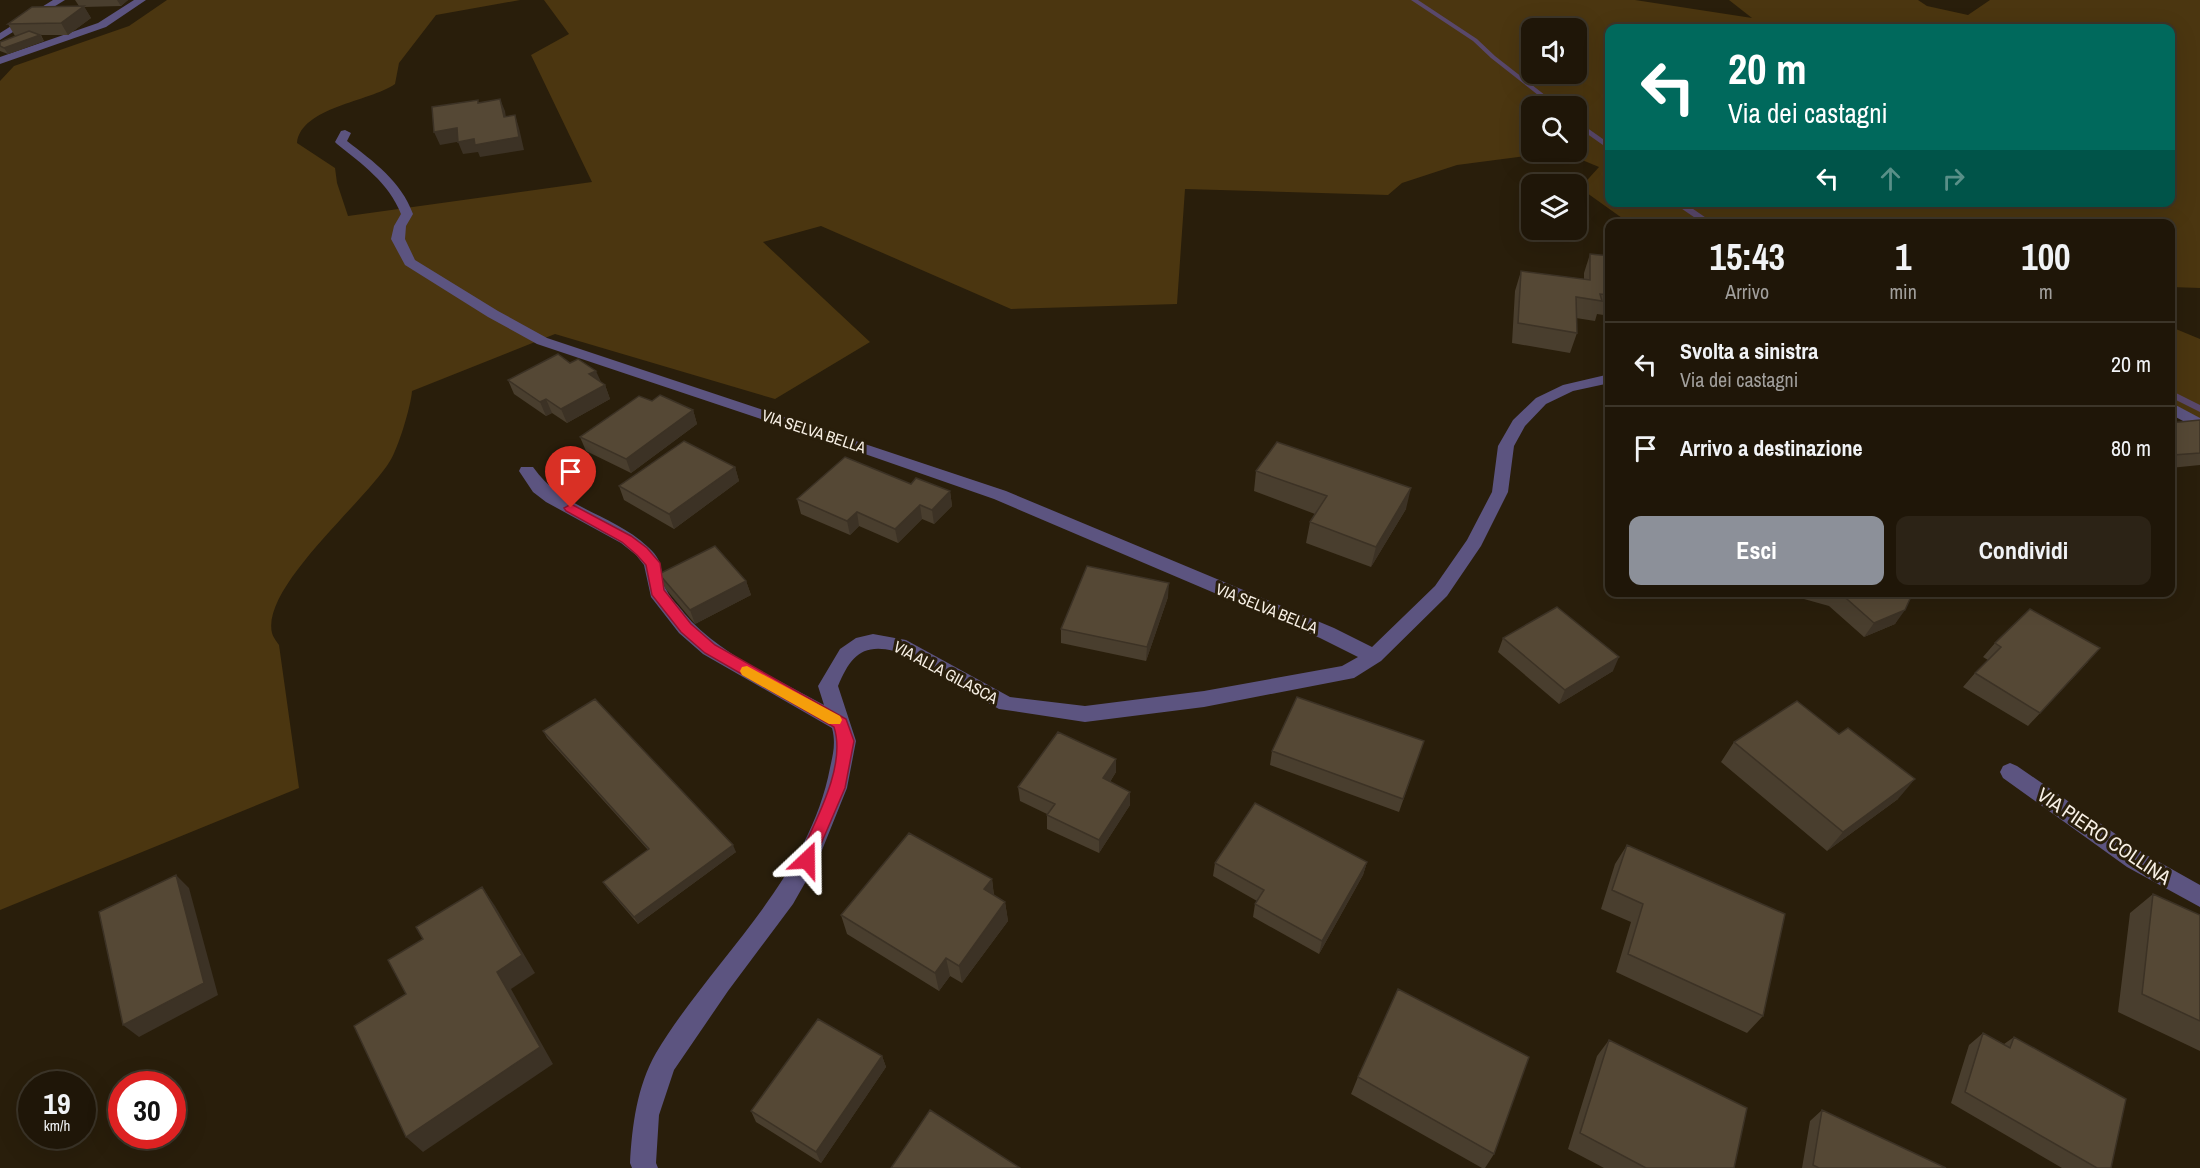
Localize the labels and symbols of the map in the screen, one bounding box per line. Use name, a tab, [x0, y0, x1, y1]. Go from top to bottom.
street label: VIA SELVA BELLA	[759, 404, 869, 458]
pin	[545, 446, 596, 508]
street label: VIA SELVA BELLA	[1213, 578, 1322, 639]
street label: VIA ALLA GILASCA	[890, 635, 1002, 709]
street label: VIA PIERO COLLINA	[2032, 781, 2176, 890]
position arrow	[775, 828, 839, 892]
speed limit sign: 30	[108, 1071, 186, 1149]

